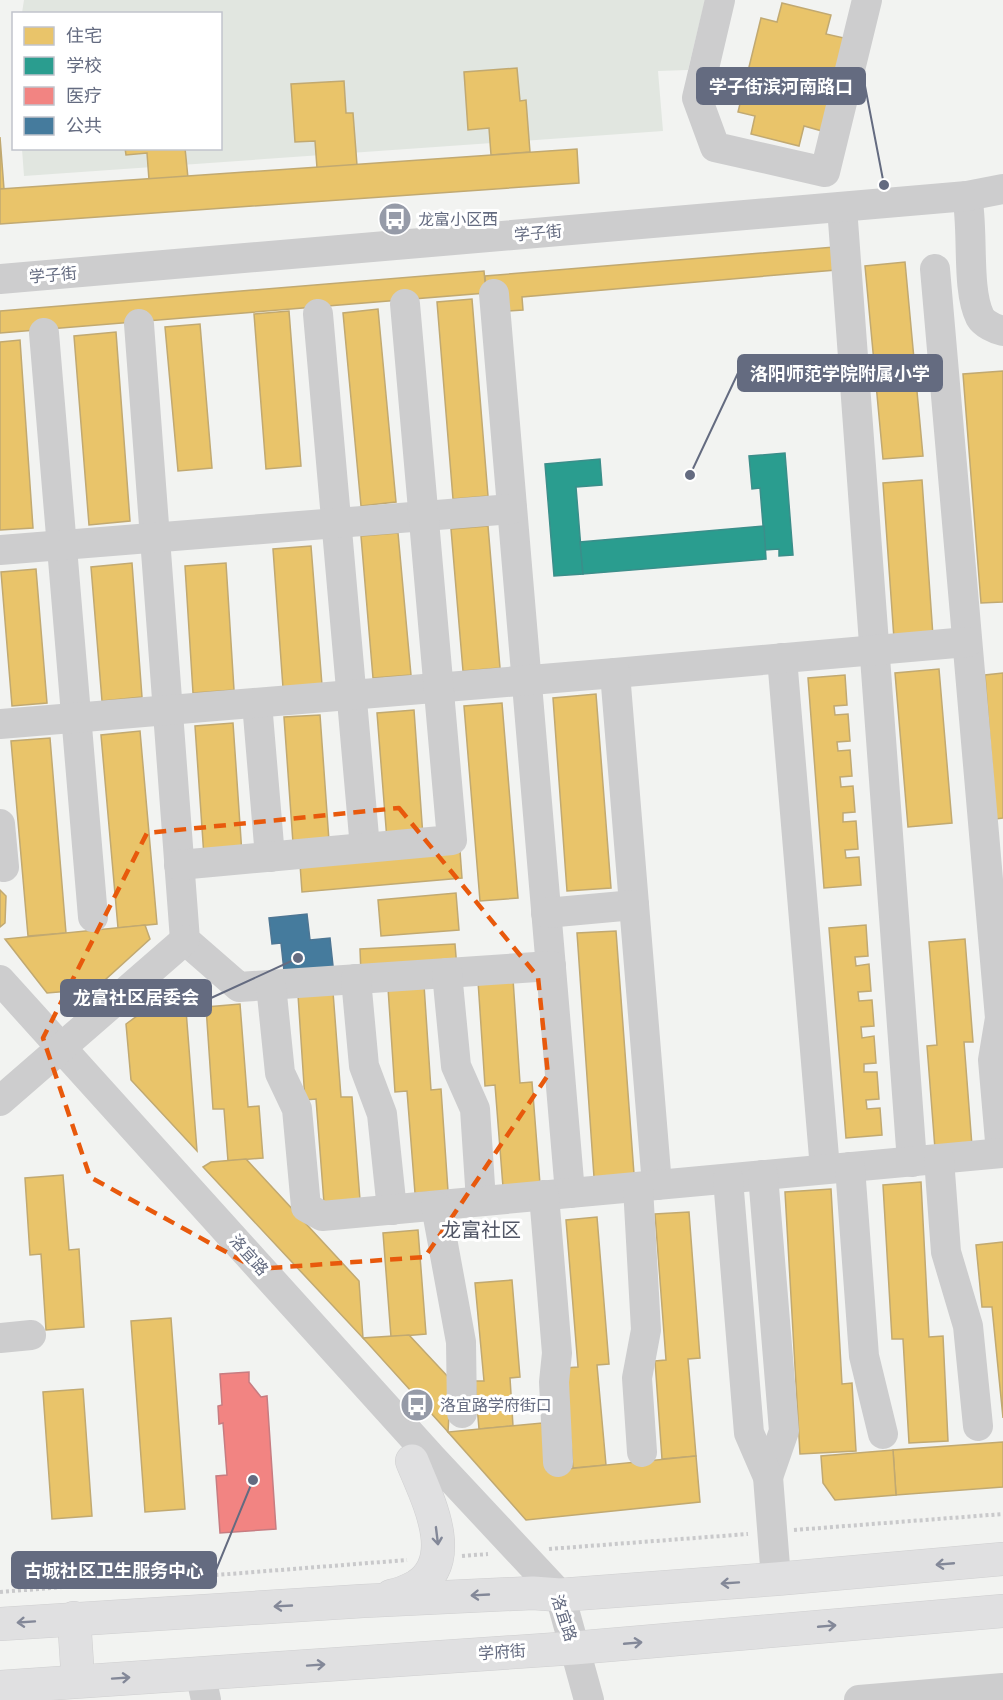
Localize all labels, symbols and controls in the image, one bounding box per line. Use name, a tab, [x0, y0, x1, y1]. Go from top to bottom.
legend	[12, 12, 222, 150]
text: 住宅	[66, 25, 102, 46]
text: 学校	[66, 55, 102, 76]
callout: 学子街滨河南路口	[697, 68, 865, 104]
text: 学子街滨河南路口	[709, 76, 853, 97]
text: 医疗	[66, 85, 102, 106]
text: 公共	[66, 115, 102, 136]
bus stop icon: 龙富小区西	[377, 201, 413, 237]
place label: 龙富小区西	[418, 210, 498, 229]
street label: 学子街	[513, 221, 563, 245]
street label: 学子街	[28, 263, 78, 287]
callout: 洛阳师范学院附属小学	[738, 355, 942, 391]
text: 洛阳师范学院附属小学	[750, 363, 930, 384]
callout: 龙富社区居委会	[61, 980, 211, 1016]
text: 龙富社区居委会	[73, 987, 199, 1008]
district label: 龙富社区	[441, 1218, 521, 1242]
street label: 洛宜路	[226, 1231, 272, 1279]
bus stop icon: 洛宜路学府街口	[399, 1387, 435, 1423]
place label: 洛宜路学府街口	[440, 1396, 552, 1415]
one-way arrow	[431, 1526, 442, 1545]
callout: 古城社区卫生服务中心	[12, 1552, 216, 1588]
one-way arrow	[935, 1559, 955, 1570]
text: 古城社区卫生服务中心	[24, 1560, 204, 1581]
one-way arrow	[720, 1578, 740, 1589]
one-way arrow	[471, 1590, 491, 1601]
street label: 洛宜路	[548, 1592, 580, 1644]
one-way arrow	[274, 1600, 294, 1611]
one-way arrow	[17, 1617, 36, 1628]
one-way arrow	[817, 1620, 836, 1631]
one-way arrow	[622, 1637, 642, 1648]
street label: 学府街	[477, 1641, 527, 1663]
one-way arrow	[305, 1659, 325, 1670]
one-way arrow	[111, 1672, 131, 1683]

